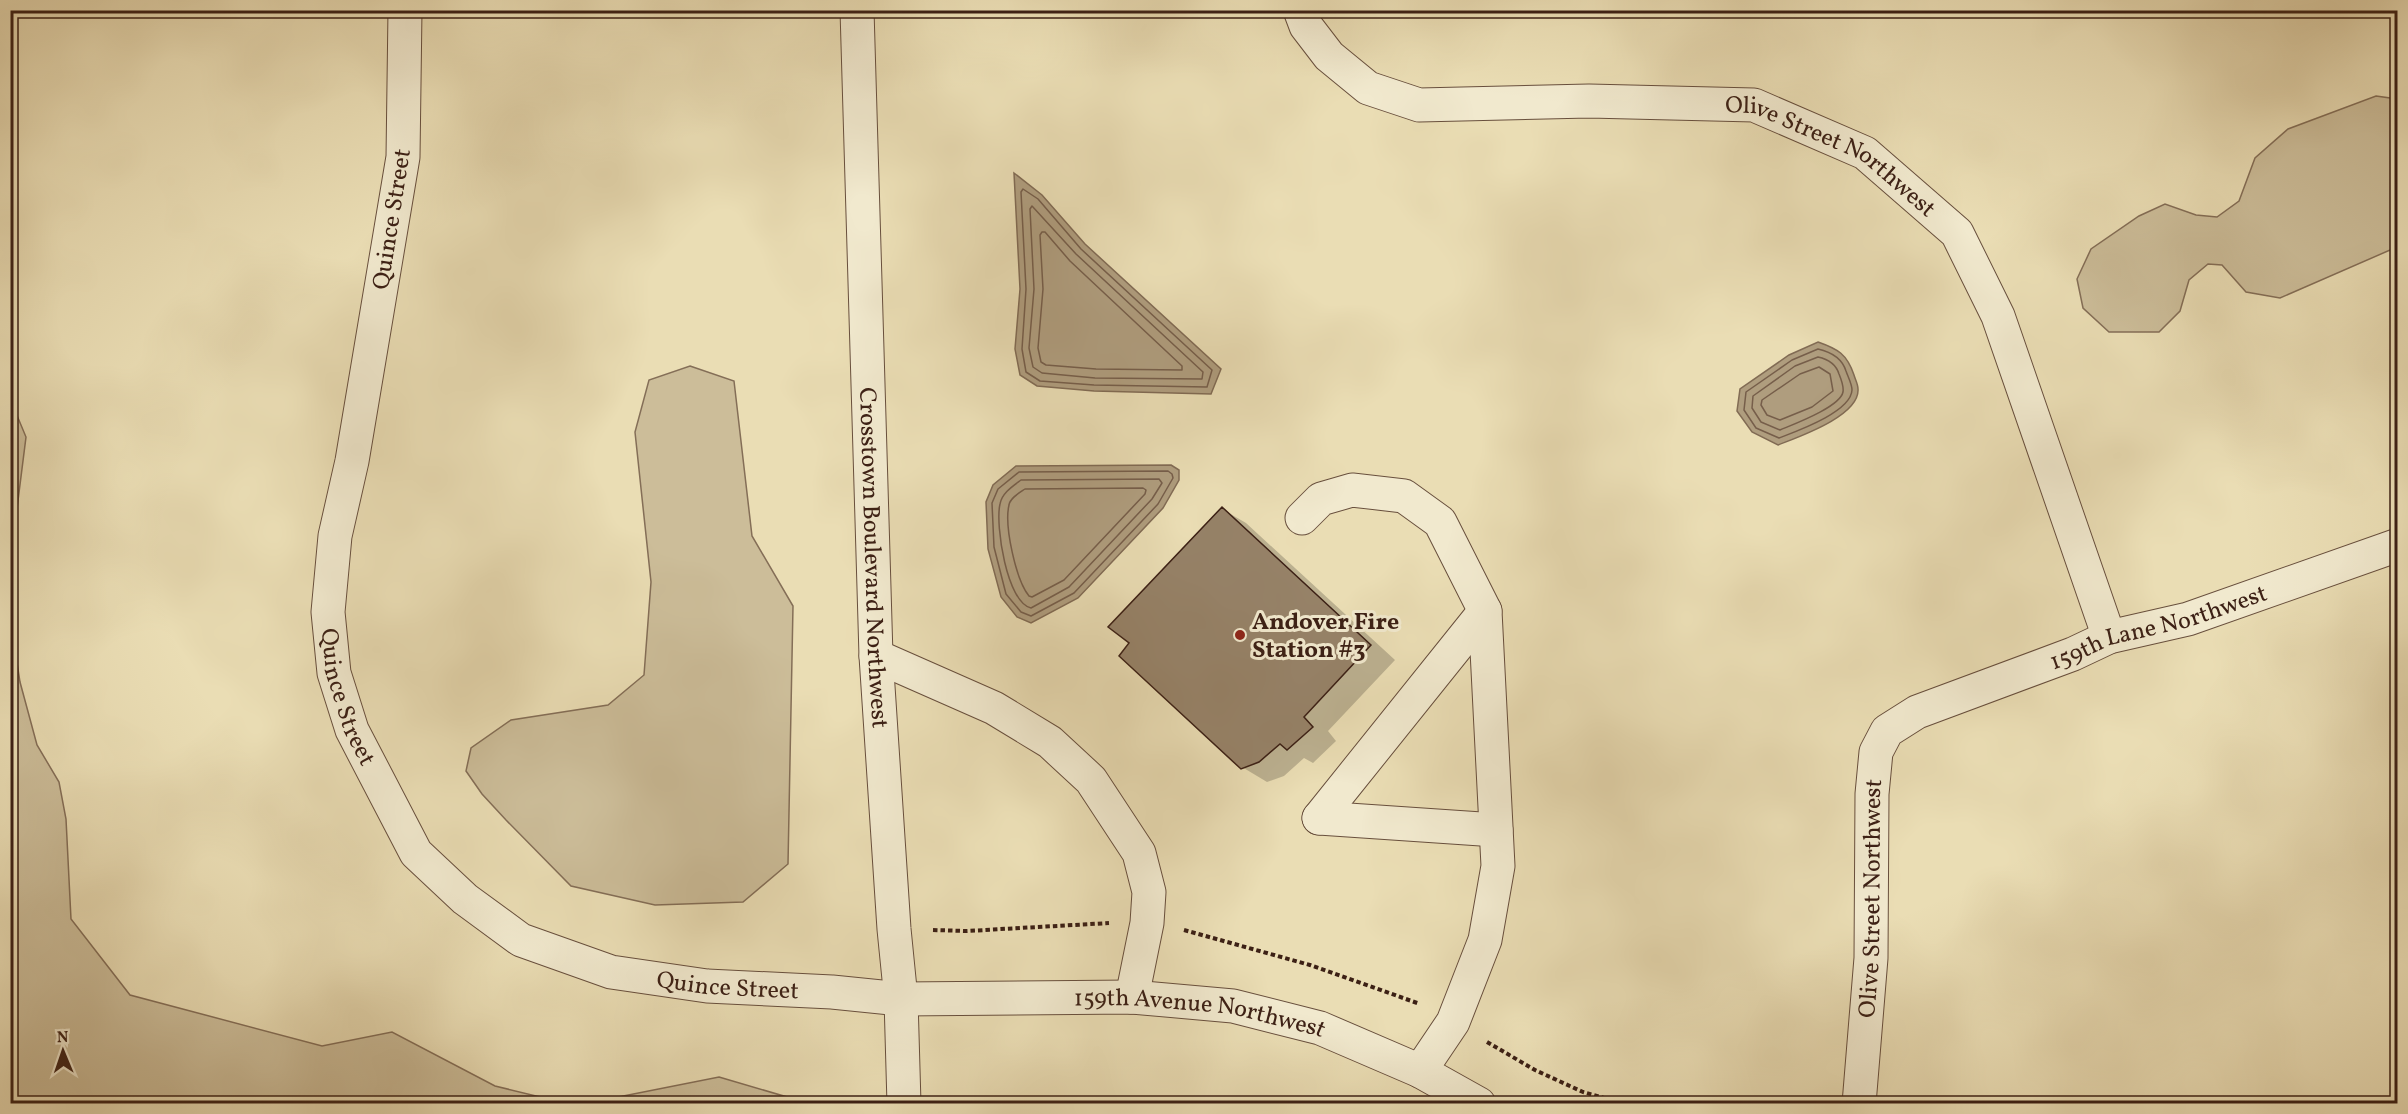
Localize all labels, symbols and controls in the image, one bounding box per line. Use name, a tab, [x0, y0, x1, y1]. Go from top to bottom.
street label: Olive Street Northwest	[1725, 89, 1942, 226]
street label: Quince Street	[365, 146, 421, 292]
street label: Crosstown Boulevard Northwest	[849, 387, 896, 729]
street label: 159th Lane Northwest	[2045, 577, 2272, 680]
place label: Andover Fire Station #3	[1252, 606, 1399, 668]
street label: Quince Street	[311, 627, 383, 772]
marker: Andover Fire Station #3	[1233, 628, 1247, 642]
street label: Olive Street Northwest	[1851, 777, 1892, 1019]
street label: Quince Street	[654, 964, 800, 1009]
street label: 159th Avenue Northwest	[1074, 982, 1331, 1048]
north arrow	[33, 1021, 93, 1081]
text: N	[56, 1027, 69, 1049]

